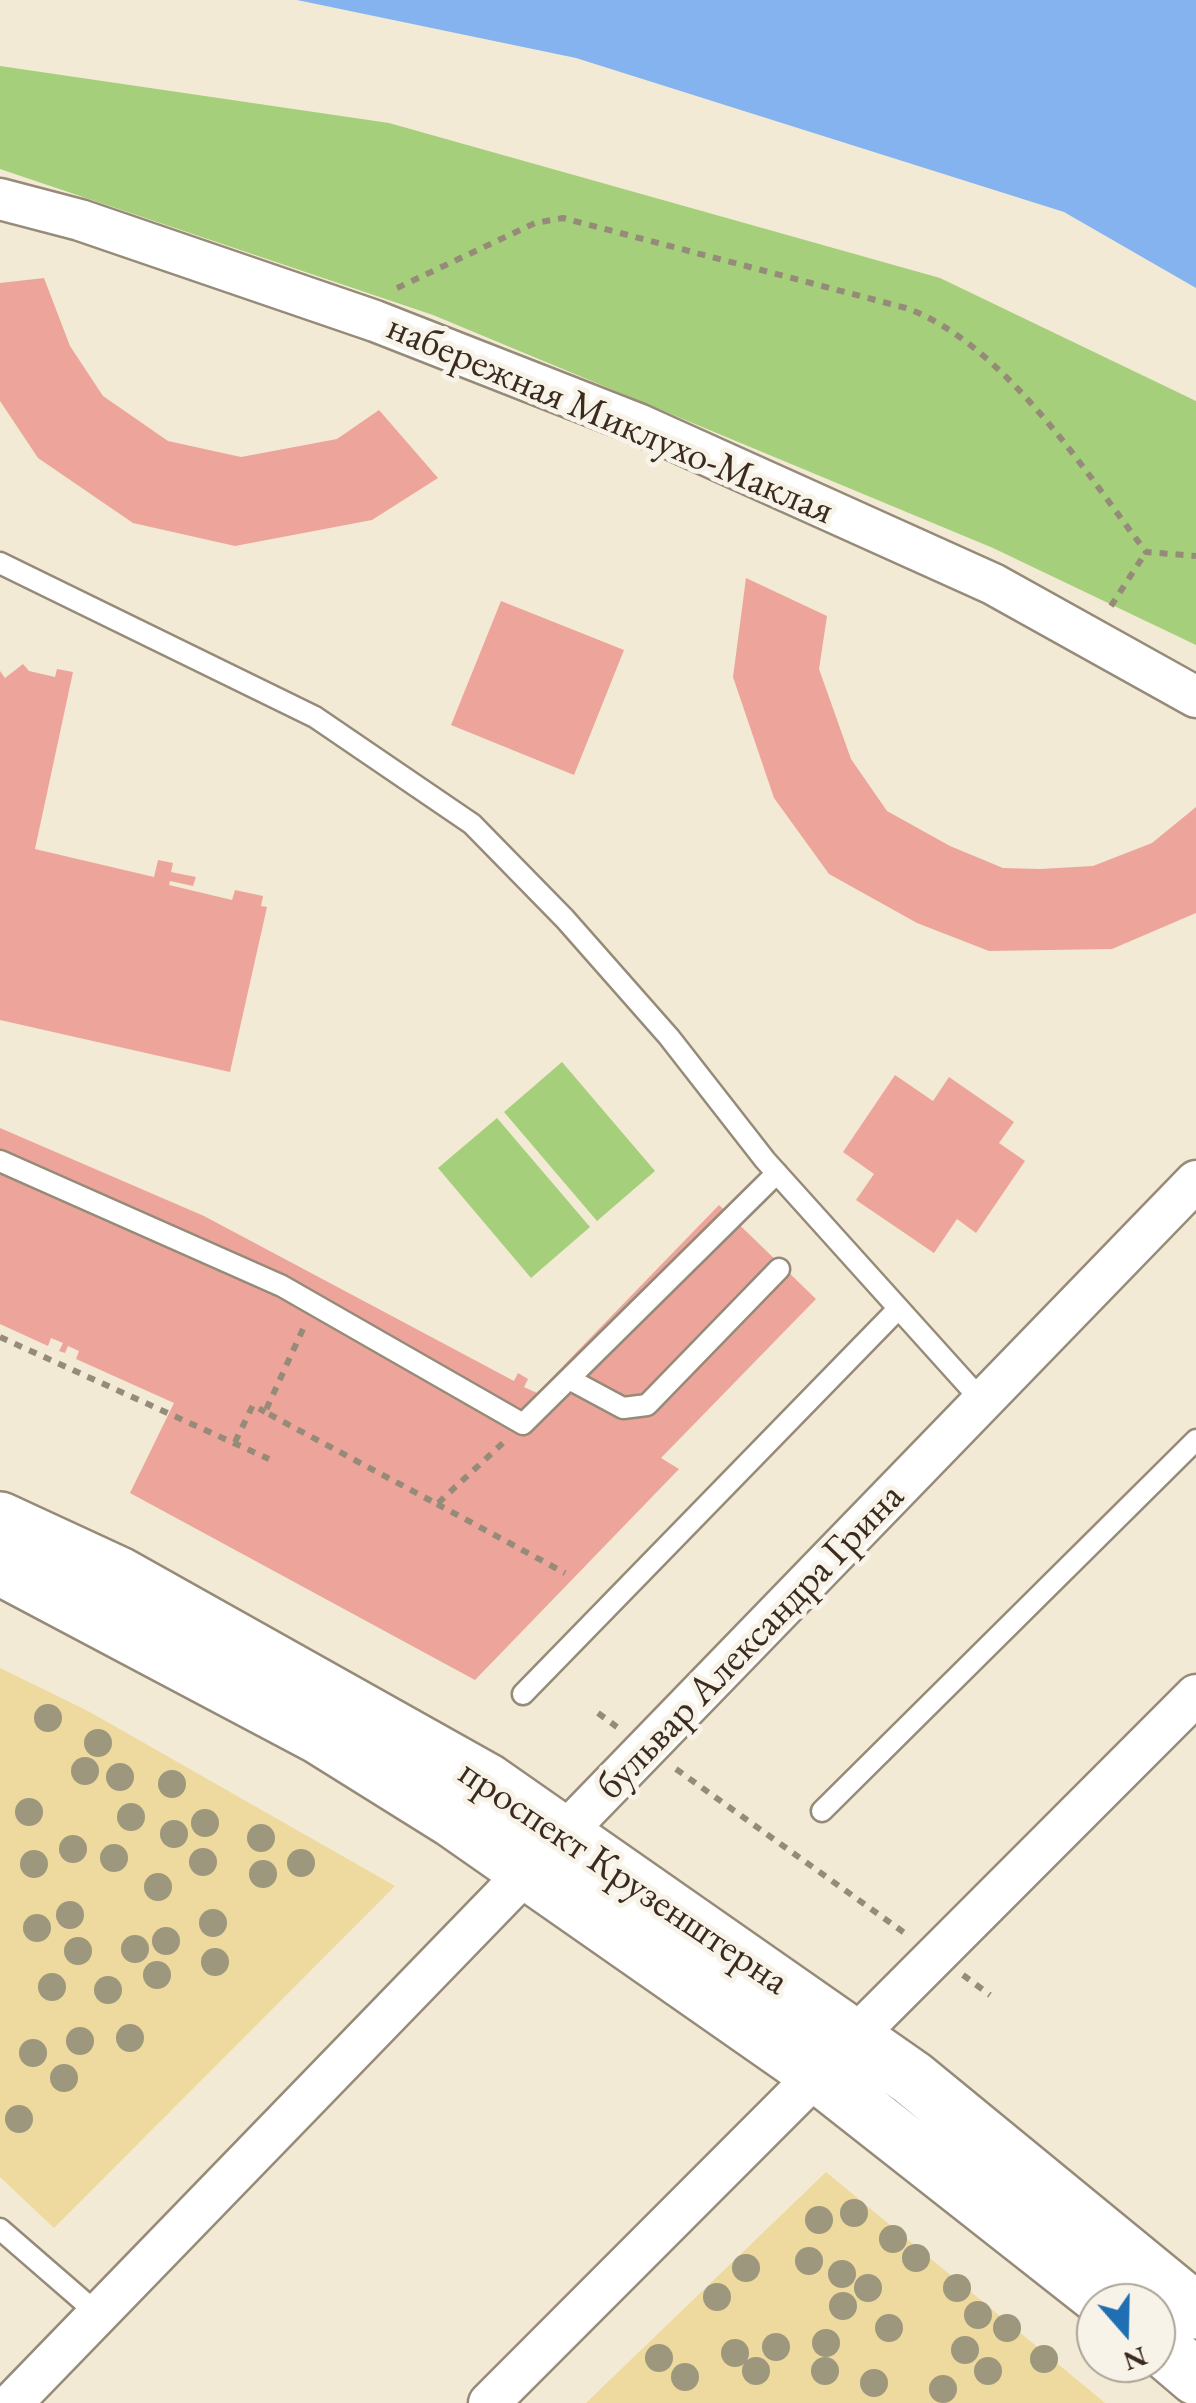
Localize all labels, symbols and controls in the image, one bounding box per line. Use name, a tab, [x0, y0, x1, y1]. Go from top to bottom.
street label: набережная Миклухо-Маклая	[379, 304, 841, 536]
street label: бульвар Александра Грина	[587, 1474, 915, 1810]
street label: проспект Крузенштерна	[449, 1750, 797, 2006]
north arrow	[1076, 2283, 1176, 2383]
text: N	[1119, 2339, 1152, 2380]

